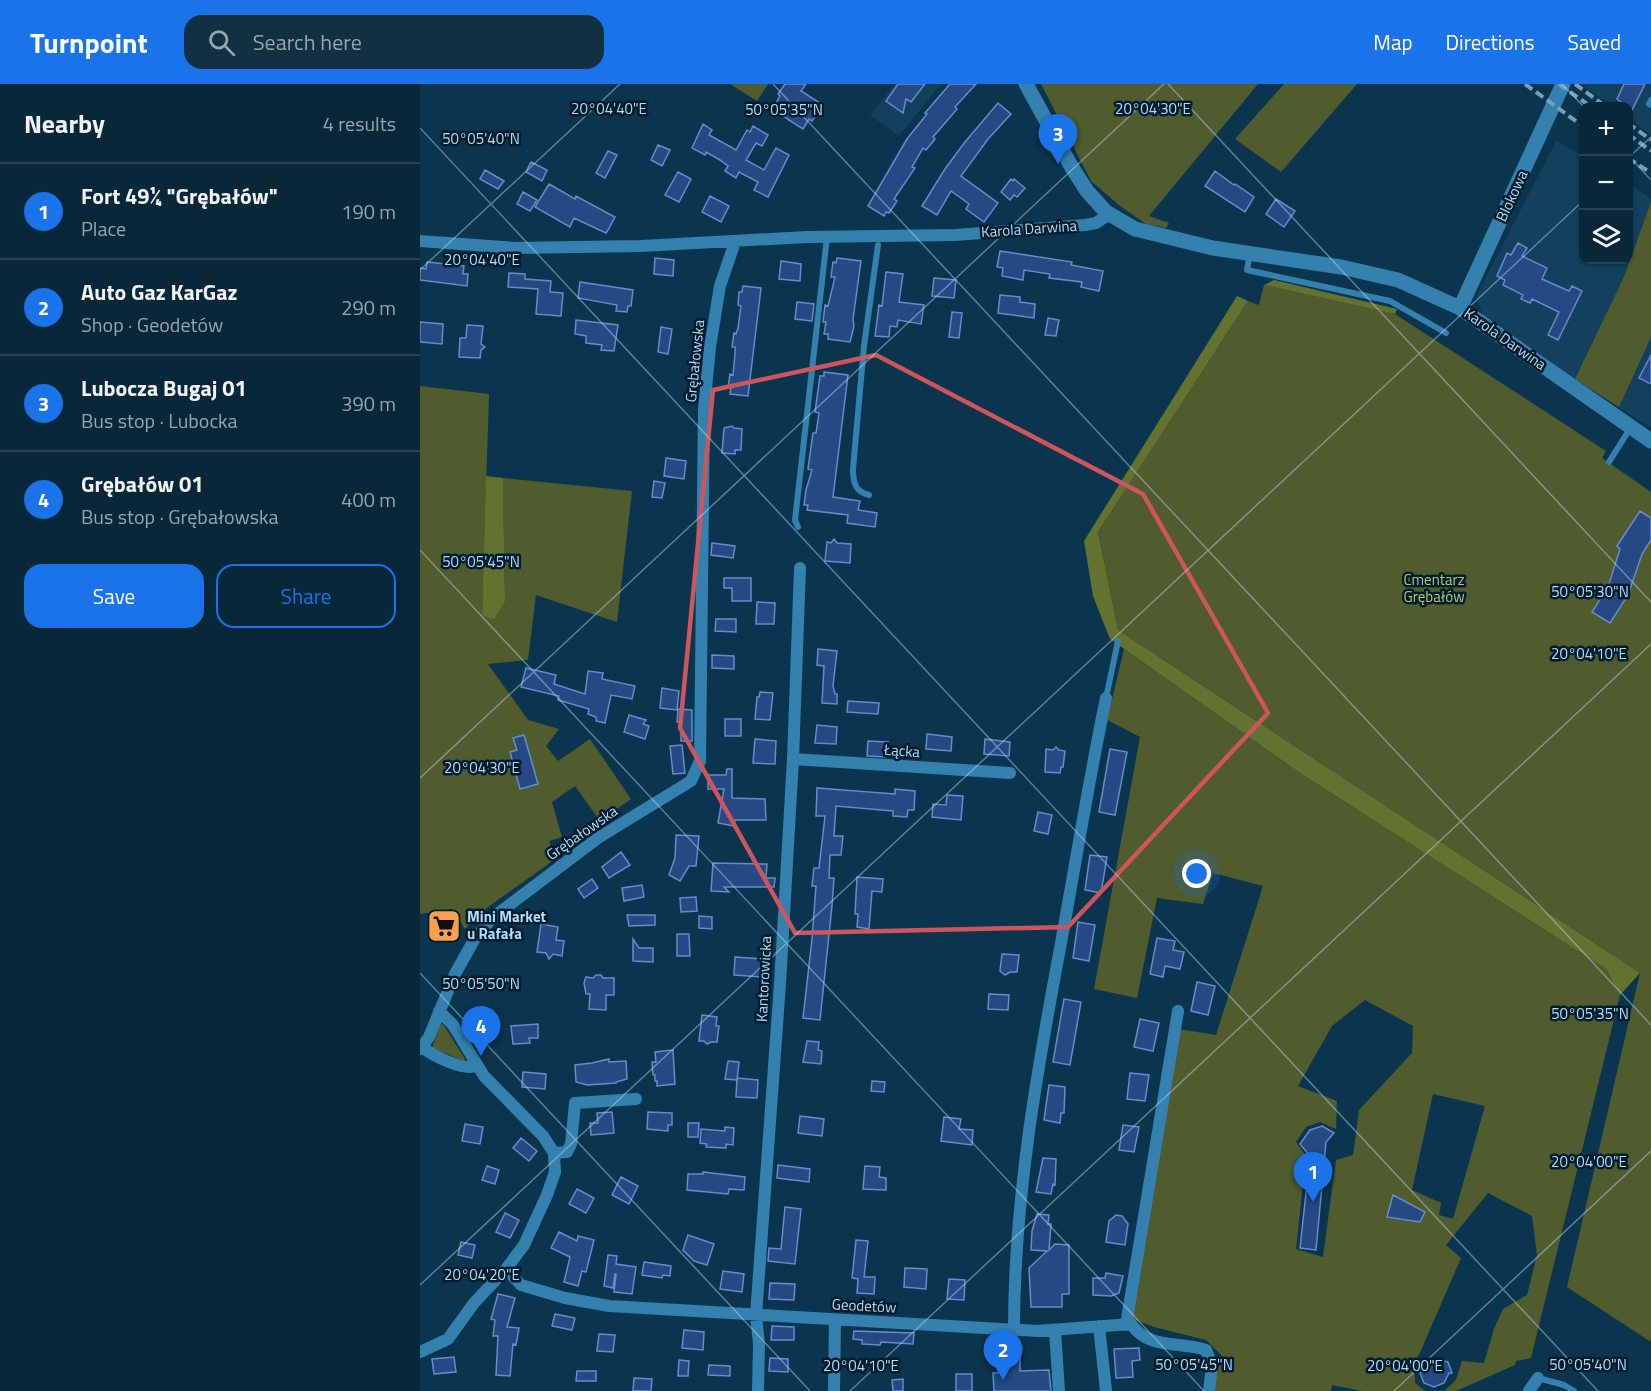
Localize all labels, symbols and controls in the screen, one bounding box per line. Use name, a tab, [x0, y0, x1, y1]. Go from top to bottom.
search box	[184, 15, 604, 69]
text: Turnpoint	[30, 21, 148, 64]
text: Search here	[253, 25, 362, 59]
icon: search	[205, 26, 238, 59]
text: Map	[1373, 26, 1413, 58]
text: Directions	[1446, 26, 1535, 58]
text: Saved	[1568, 26, 1621, 58]
text: 20°04'40"E	[571, 97, 647, 120]
text: 20°04'30"E	[1115, 97, 1191, 120]
text: 50°05'35"N	[745, 98, 823, 121]
map controls	[1579, 102, 1633, 264]
button: +	[1579, 102, 1633, 156]
text: Nearby	[24, 104, 105, 143]
text: 4 results	[323, 108, 396, 139]
pin: 3	[1038, 115, 1078, 164]
text: 50°05'40"N	[442, 127, 520, 150]
button: −	[1579, 156, 1633, 210]
street label: Blokowa	[1490, 166, 1534, 225]
text: Fort 49¼ "Grębałów"	[81, 179, 278, 213]
text: 1	[38, 196, 49, 227]
text: 190 m	[341, 196, 396, 227]
button: layers	[1579, 210, 1633, 264]
text: Place	[81, 213, 126, 244]
street label: Karola Darwina	[980, 214, 1078, 243]
text: 20°04'40"E	[444, 248, 520, 271]
text: Auto Gaz KarGaz	[81, 275, 238, 309]
text: 2	[38, 292, 49, 323]
text: 290 m	[341, 292, 396, 323]
street label: Karola Darwina	[1459, 302, 1552, 376]
text: Shop · Geodetów	[81, 309, 223, 340]
street label: Grębałowska	[679, 318, 710, 403]
text: Lubocza Bugaj 01	[81, 371, 247, 405]
text: 3	[38, 388, 49, 419]
text: 390 m	[341, 388, 396, 419]
text: Bus stop · Lubocka	[81, 405, 238, 436]
text: Grębałów 01	[81, 467, 204, 501]
text: 4	[38, 484, 49, 515]
text: 400 m	[341, 484, 396, 515]
text: Bus stop · Grębałowska	[81, 501, 279, 532]
text: 50°05'45"N	[442, 550, 520, 573]
button: Save	[24, 564, 204, 628]
button: Share	[216, 564, 396, 628]
park label: Cmentarz Grębałów	[1403, 568, 1465, 608]
text: 50°05'30"N	[1551, 580, 1629, 603]
text: 20°04'10"E	[1551, 642, 1627, 665]
street label: Łącka	[882, 738, 921, 763]
text: 20°04'30"E	[444, 756, 520, 779]
street label: Grębałowska	[541, 799, 623, 866]
your location	[1182, 859, 1211, 888]
place label: Mini Market u Rafała	[467, 905, 547, 945]
supermarket icon: Mini Market u Rafała	[426, 908, 462, 944]
street label: Kantorowicka	[750, 935, 777, 1023]
text: 50°05'50"N	[442, 972, 520, 995]
text: 50°05'35"N	[1551, 1002, 1629, 1025]
pin: 4	[462, 1006, 500, 1056]
text: 20°04'00"E	[1551, 1150, 1627, 1173]
pin: 1	[1294, 1152, 1332, 1202]
text: 20°04'20"E	[444, 1263, 520, 1286]
street label: Geodetów	[831, 1292, 897, 1319]
pin: 2	[984, 1330, 1022, 1380]
text: 50°05'45"N	[1155, 1353, 1233, 1376]
text: 50°05'40"N	[1549, 1353, 1627, 1376]
text: 20°04'10"E	[823, 1354, 899, 1377]
text: 20°04'00"E	[1367, 1354, 1443, 1377]

